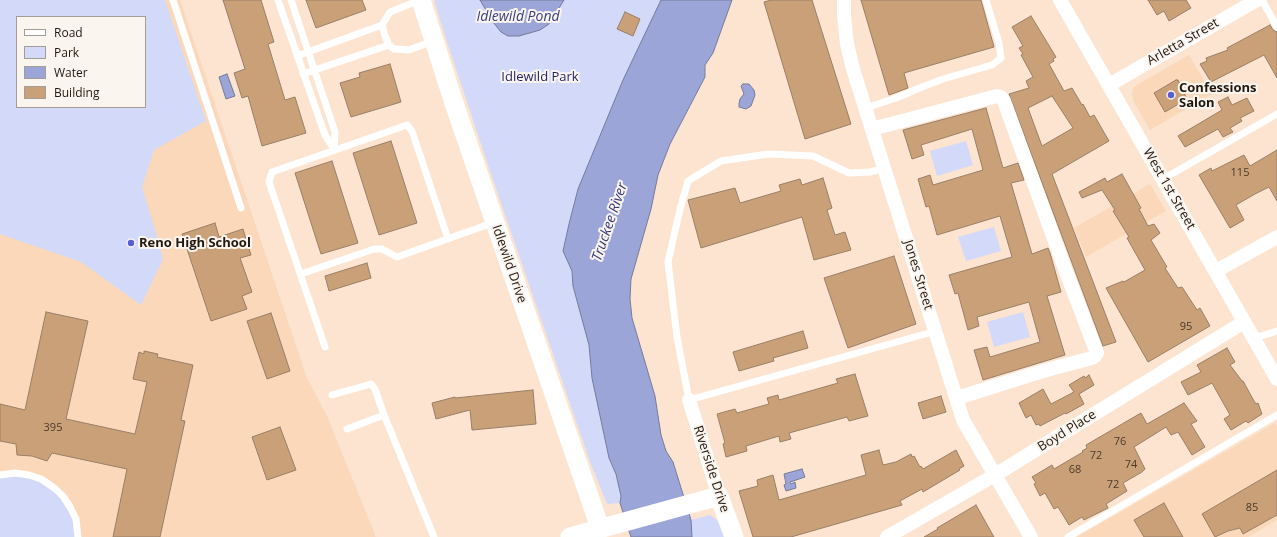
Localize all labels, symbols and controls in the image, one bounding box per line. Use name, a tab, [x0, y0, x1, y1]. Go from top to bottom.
water label: Idlewild Pond	[476, 9, 560, 25]
street label: Arletta Street	[1144, 15, 1222, 69]
legend	[16, 16, 146, 108]
text: Road	[54, 24, 83, 41]
text: Park	[54, 44, 79, 61]
text: Water	[54, 64, 88, 81]
park label: Idlewild Park	[501, 69, 579, 85]
place label: Confessions Salon	[1179, 80, 1257, 111]
text: Building	[54, 84, 99, 101]
marker: Confessions Salon	[1166, 90, 1176, 100]
street label: West 1st Street	[1139, 145, 1199, 233]
house number: 115	[1231, 166, 1249, 180]
water label: Truckee River	[589, 181, 631, 263]
street label: Idlewild Drive	[488, 223, 530, 305]
place label: Reno High School	[139, 235, 251, 251]
marker: Reno High School	[126, 238, 136, 248]
street label: Jones Street	[900, 238, 936, 312]
house number: 95	[1180, 320, 1192, 334]
street label: Boyd Place	[1035, 407, 1099, 455]
house number: 395	[44, 421, 62, 435]
street label: Riverside Drive	[690, 424, 732, 514]
house number: 76	[1114, 435, 1126, 449]
house number: 72	[1090, 449, 1102, 463]
house number: 74	[1125, 458, 1137, 472]
house number: 68	[1069, 463, 1081, 477]
house number: 72	[1107, 478, 1119, 492]
house number: 85	[1246, 501, 1258, 515]

